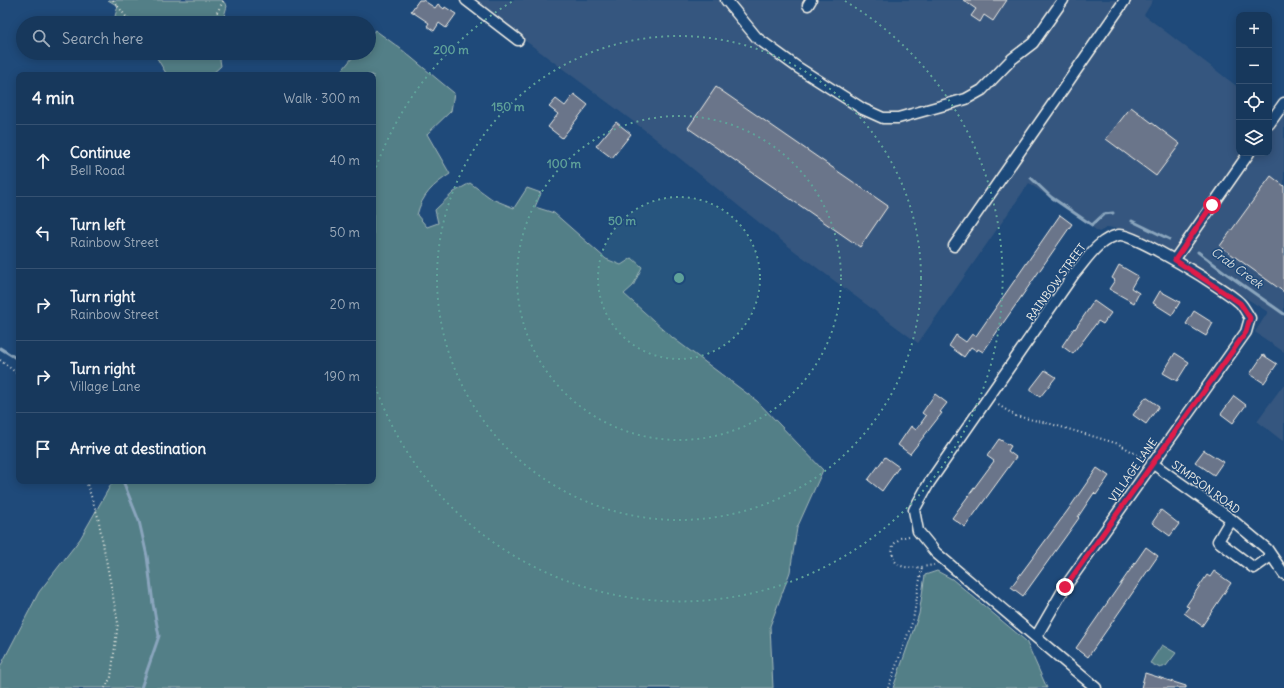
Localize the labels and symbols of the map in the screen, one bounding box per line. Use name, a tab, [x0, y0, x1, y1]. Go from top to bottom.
text: 200 m	[433, 42, 469, 57]
text: 150 m	[492, 99, 525, 114]
text: 100 m	[547, 156, 581, 171]
route start	[1203, 196, 1221, 214]
text: 50 m	[608, 213, 637, 228]
street label: RAINBOW STREET	[1023, 240, 1089, 323]
water label: Crab Creek	[1208, 244, 1267, 292]
centre of rings	[672, 271, 686, 285]
street label: VILLAGE LANE	[1106, 435, 1160, 505]
street label: SIMPSON ROAD	[1169, 457, 1243, 517]
route end	[1056, 578, 1074, 596]

